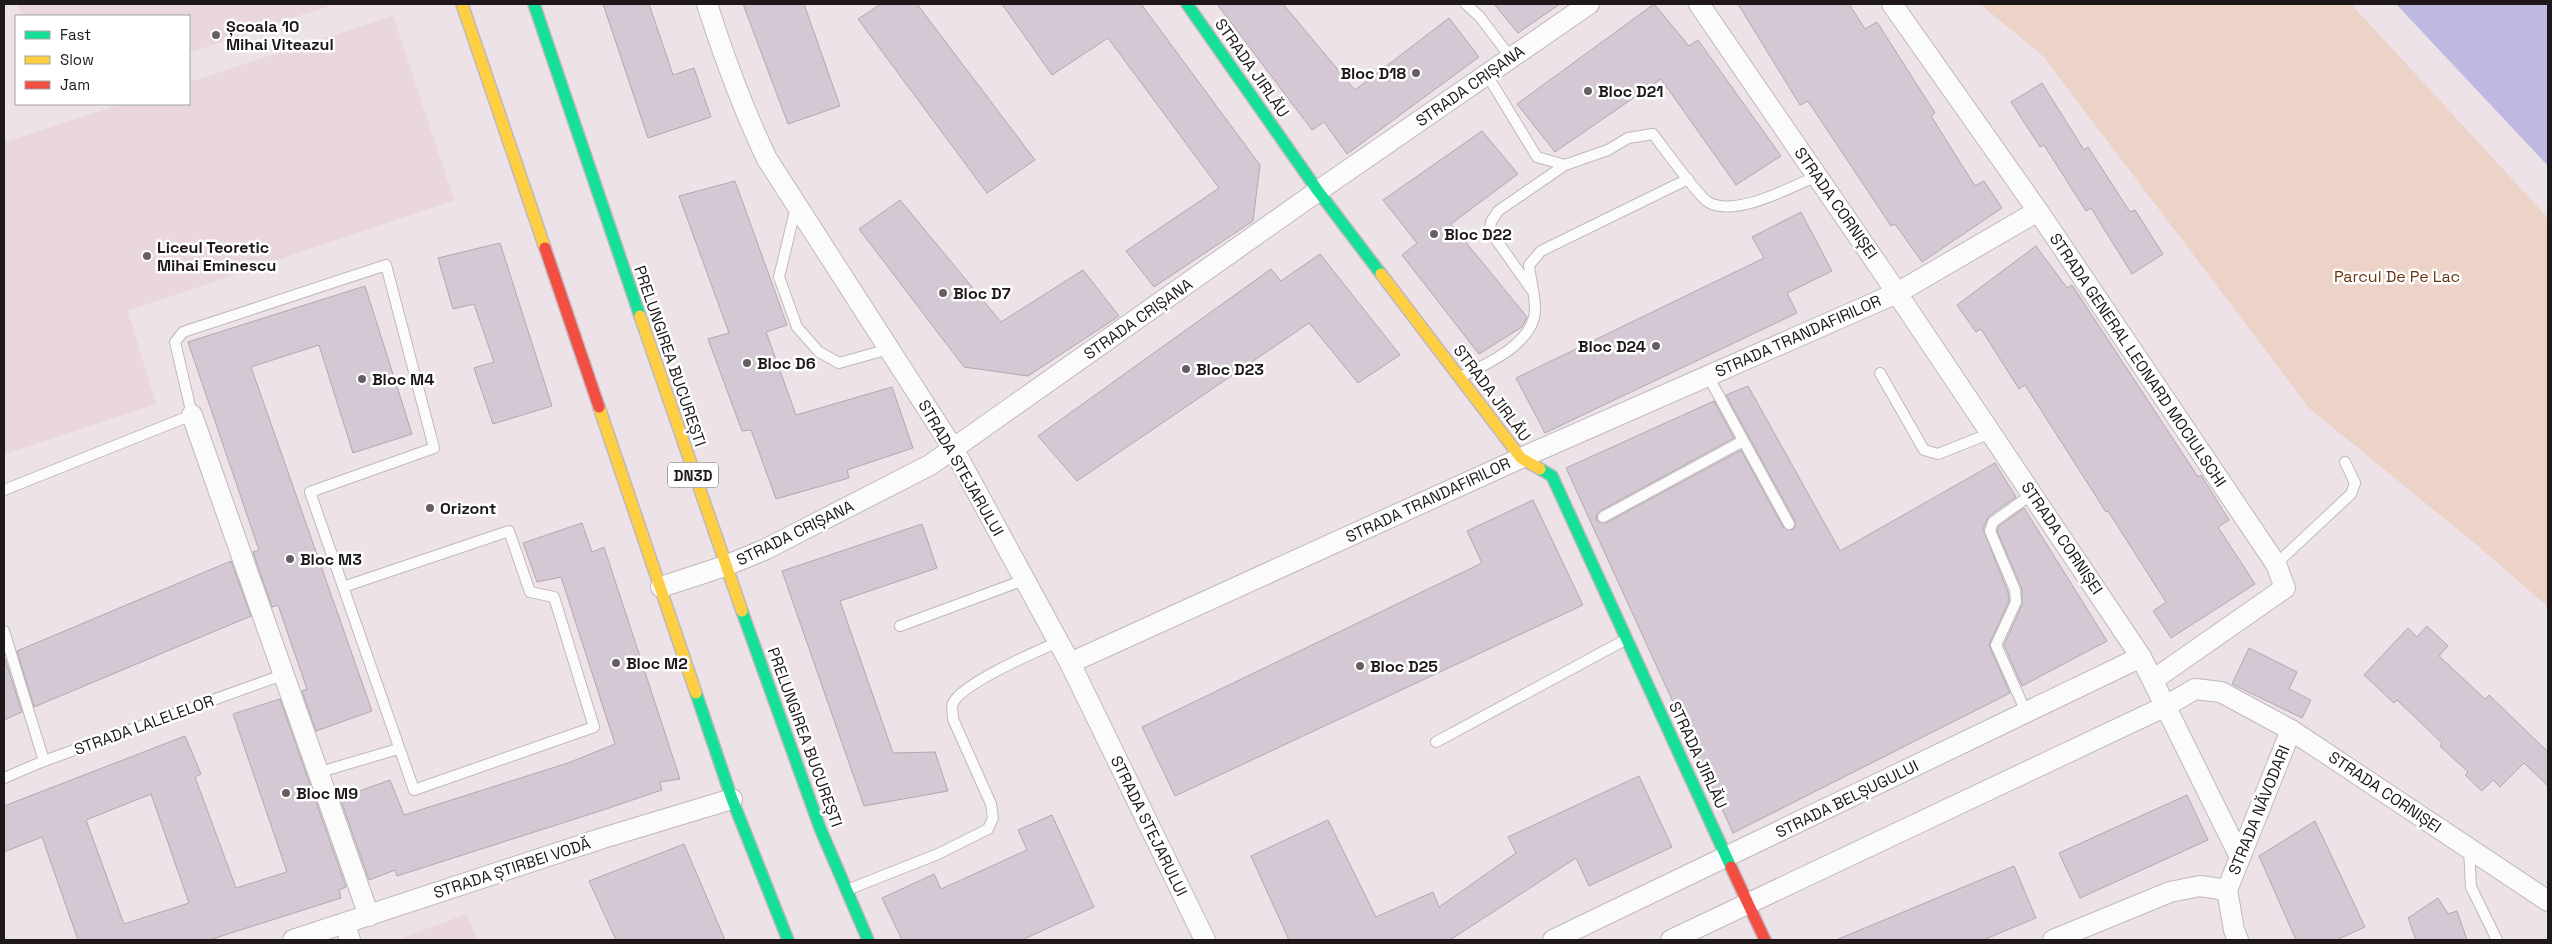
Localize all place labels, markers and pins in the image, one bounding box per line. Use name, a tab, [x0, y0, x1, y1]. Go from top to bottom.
place label: Școala 10 Mihai Viteazul	[226, 16, 334, 55]
marker: Școala 10 Mihai Viteazul	[210, 29, 222, 41]
place label: Bloc D18	[1340, 63, 1406, 84]
marker: Bloc D18	[1410, 67, 1422, 79]
place label: Bloc D21	[1598, 81, 1664, 102]
marker: Bloc D21	[1582, 85, 1594, 97]
place label: Bloc D22	[1444, 224, 1512, 245]
marker: Bloc D22	[1428, 228, 1440, 240]
place label: Liceul Teoretic Mihai Eminescu	[157, 237, 276, 276]
marker: Liceul Teoretic Mihai Eminescu	[141, 250, 153, 262]
place label: Bloc D7	[953, 283, 1011, 304]
marker: Bloc D7	[937, 287, 949, 299]
place label: Bloc D24	[1578, 336, 1646, 357]
marker: Bloc D24	[1650, 340, 1662, 352]
place label: Bloc D6	[757, 353, 816, 374]
marker: Bloc D6	[741, 357, 753, 369]
place label: Bloc D23	[1196, 359, 1264, 380]
marker: Bloc D23	[1180, 363, 1192, 375]
place label: Bloc M4	[372, 369, 434, 390]
marker: Bloc M4	[356, 373, 368, 385]
place label: Orizont	[440, 498, 496, 519]
marker: Orizont	[424, 502, 436, 514]
place label: Bloc M3	[300, 549, 362, 570]
marker: Bloc M3	[284, 553, 296, 565]
place label: Bloc M2	[626, 653, 688, 674]
place label: Bloc D25	[1370, 656, 1438, 677]
marker: Bloc M2	[610, 657, 622, 669]
marker: Bloc D25	[1354, 660, 1366, 672]
place label: Bloc M9	[296, 783, 358, 804]
marker: Bloc M9	[280, 787, 292, 799]

